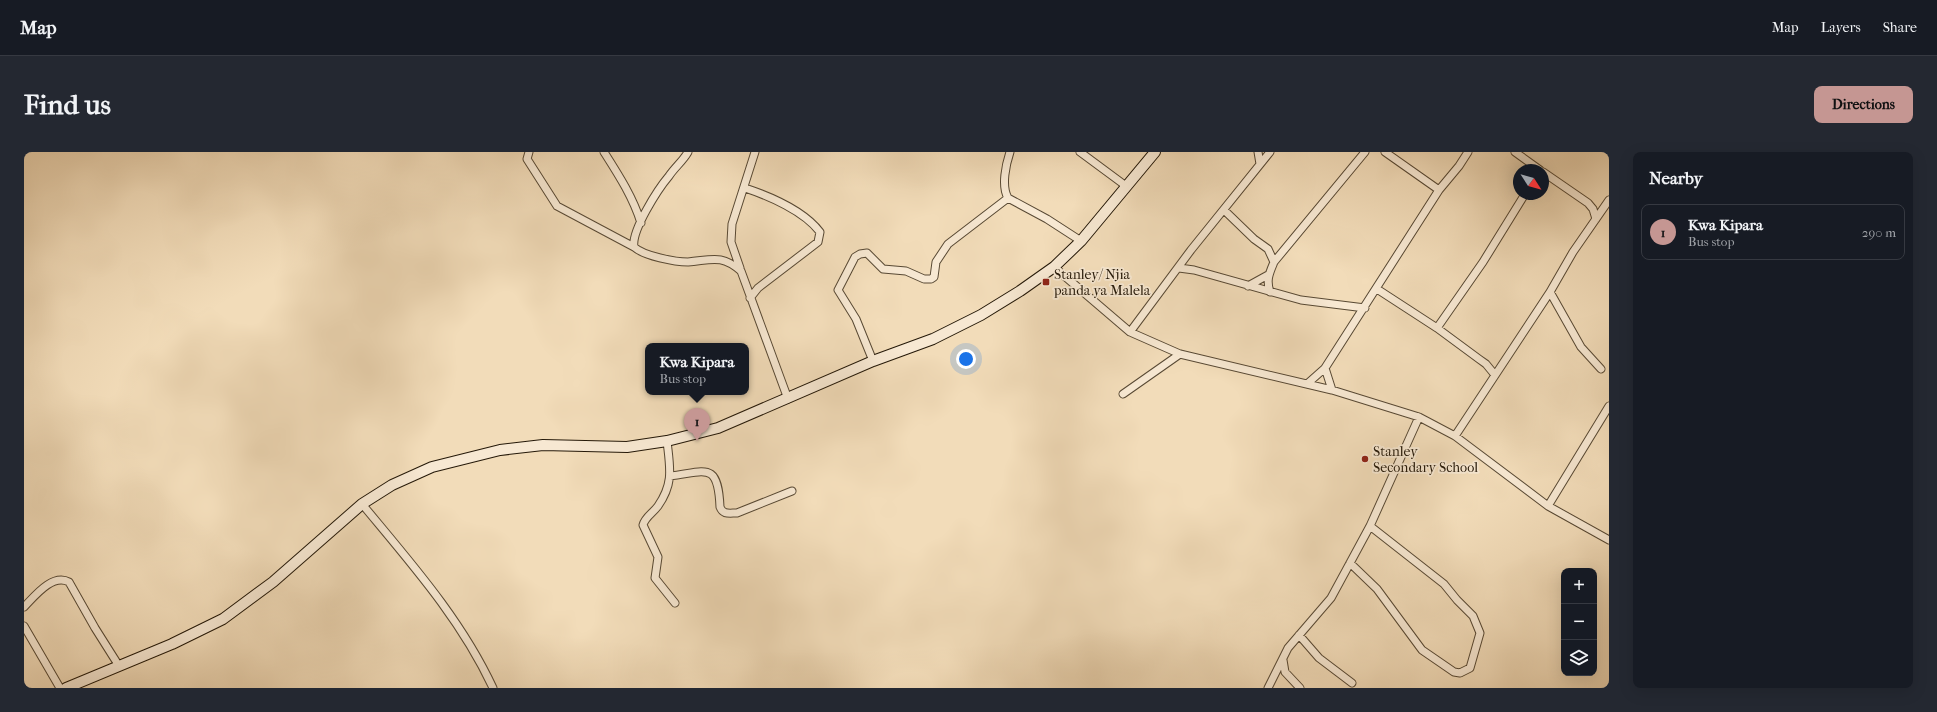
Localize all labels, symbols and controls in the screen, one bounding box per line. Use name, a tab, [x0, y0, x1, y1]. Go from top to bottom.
text: Map	[20, 17, 56, 39]
text: Map	[1772, 19, 1799, 36]
text: Layers	[1821, 19, 1861, 36]
text: Share	[1883, 19, 1917, 36]
button: Directions	[1814, 86, 1913, 123]
text: Find us	[24, 88, 111, 121]
north arrow	[1513, 164, 1549, 200]
text: Nearby	[1649, 168, 1703, 188]
text: Kwa Kipara	[1688, 216, 1763, 234]
text: 1	[1661, 225, 1665, 240]
text: 290 m	[1862, 225, 1896, 240]
text: Bus stop	[1688, 234, 1734, 249]
place label: Stanley/ Njia panda ya Malela	[1053, 266, 1151, 299]
marker: Stanley/ Njia panda ya Malela	[1041, 277, 1051, 287]
popup	[645, 343, 749, 395]
your location	[956, 349, 976, 369]
text: Kwa Kipara	[660, 353, 734, 371]
text: Bus stop	[660, 371, 706, 386]
pin: 1	[684, 408, 710, 441]
place label: Stanley Secondary School	[1373, 443, 1478, 476]
marker: Stanley Secondary School	[1360, 454, 1370, 464]
map controls	[1561, 568, 1597, 676]
button: +	[1561, 568, 1597, 604]
button: −	[1561, 604, 1597, 640]
button: layers	[1561, 640, 1597, 676]

